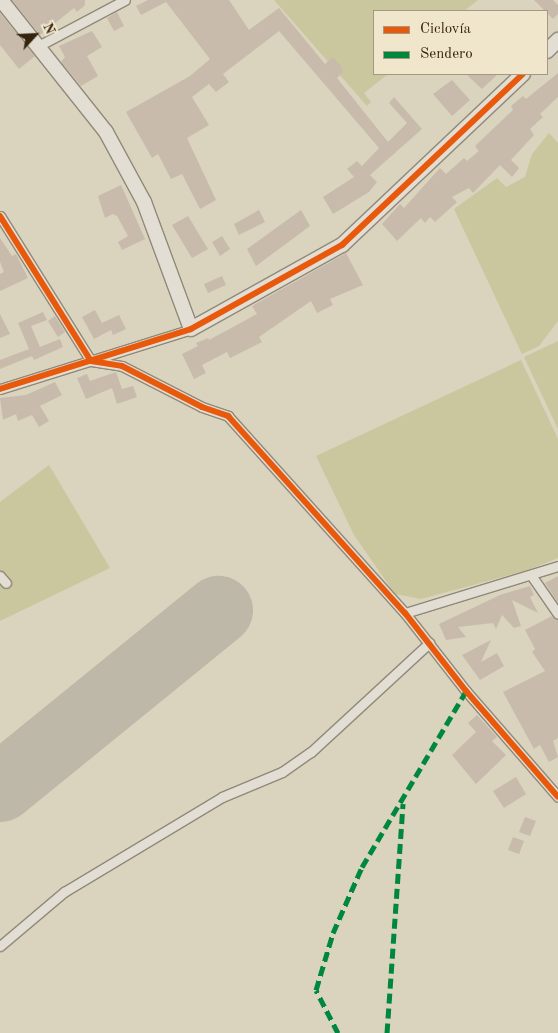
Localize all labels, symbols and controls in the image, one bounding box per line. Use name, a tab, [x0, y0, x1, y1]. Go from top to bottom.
north arrow	[10, 10, 60, 60]
legend	[373, 10, 548, 75]
text: N	[40, 21, 57, 36]
text: Ciclovía	[420, 22, 471, 37]
text: Sendero	[420, 47, 473, 62]

